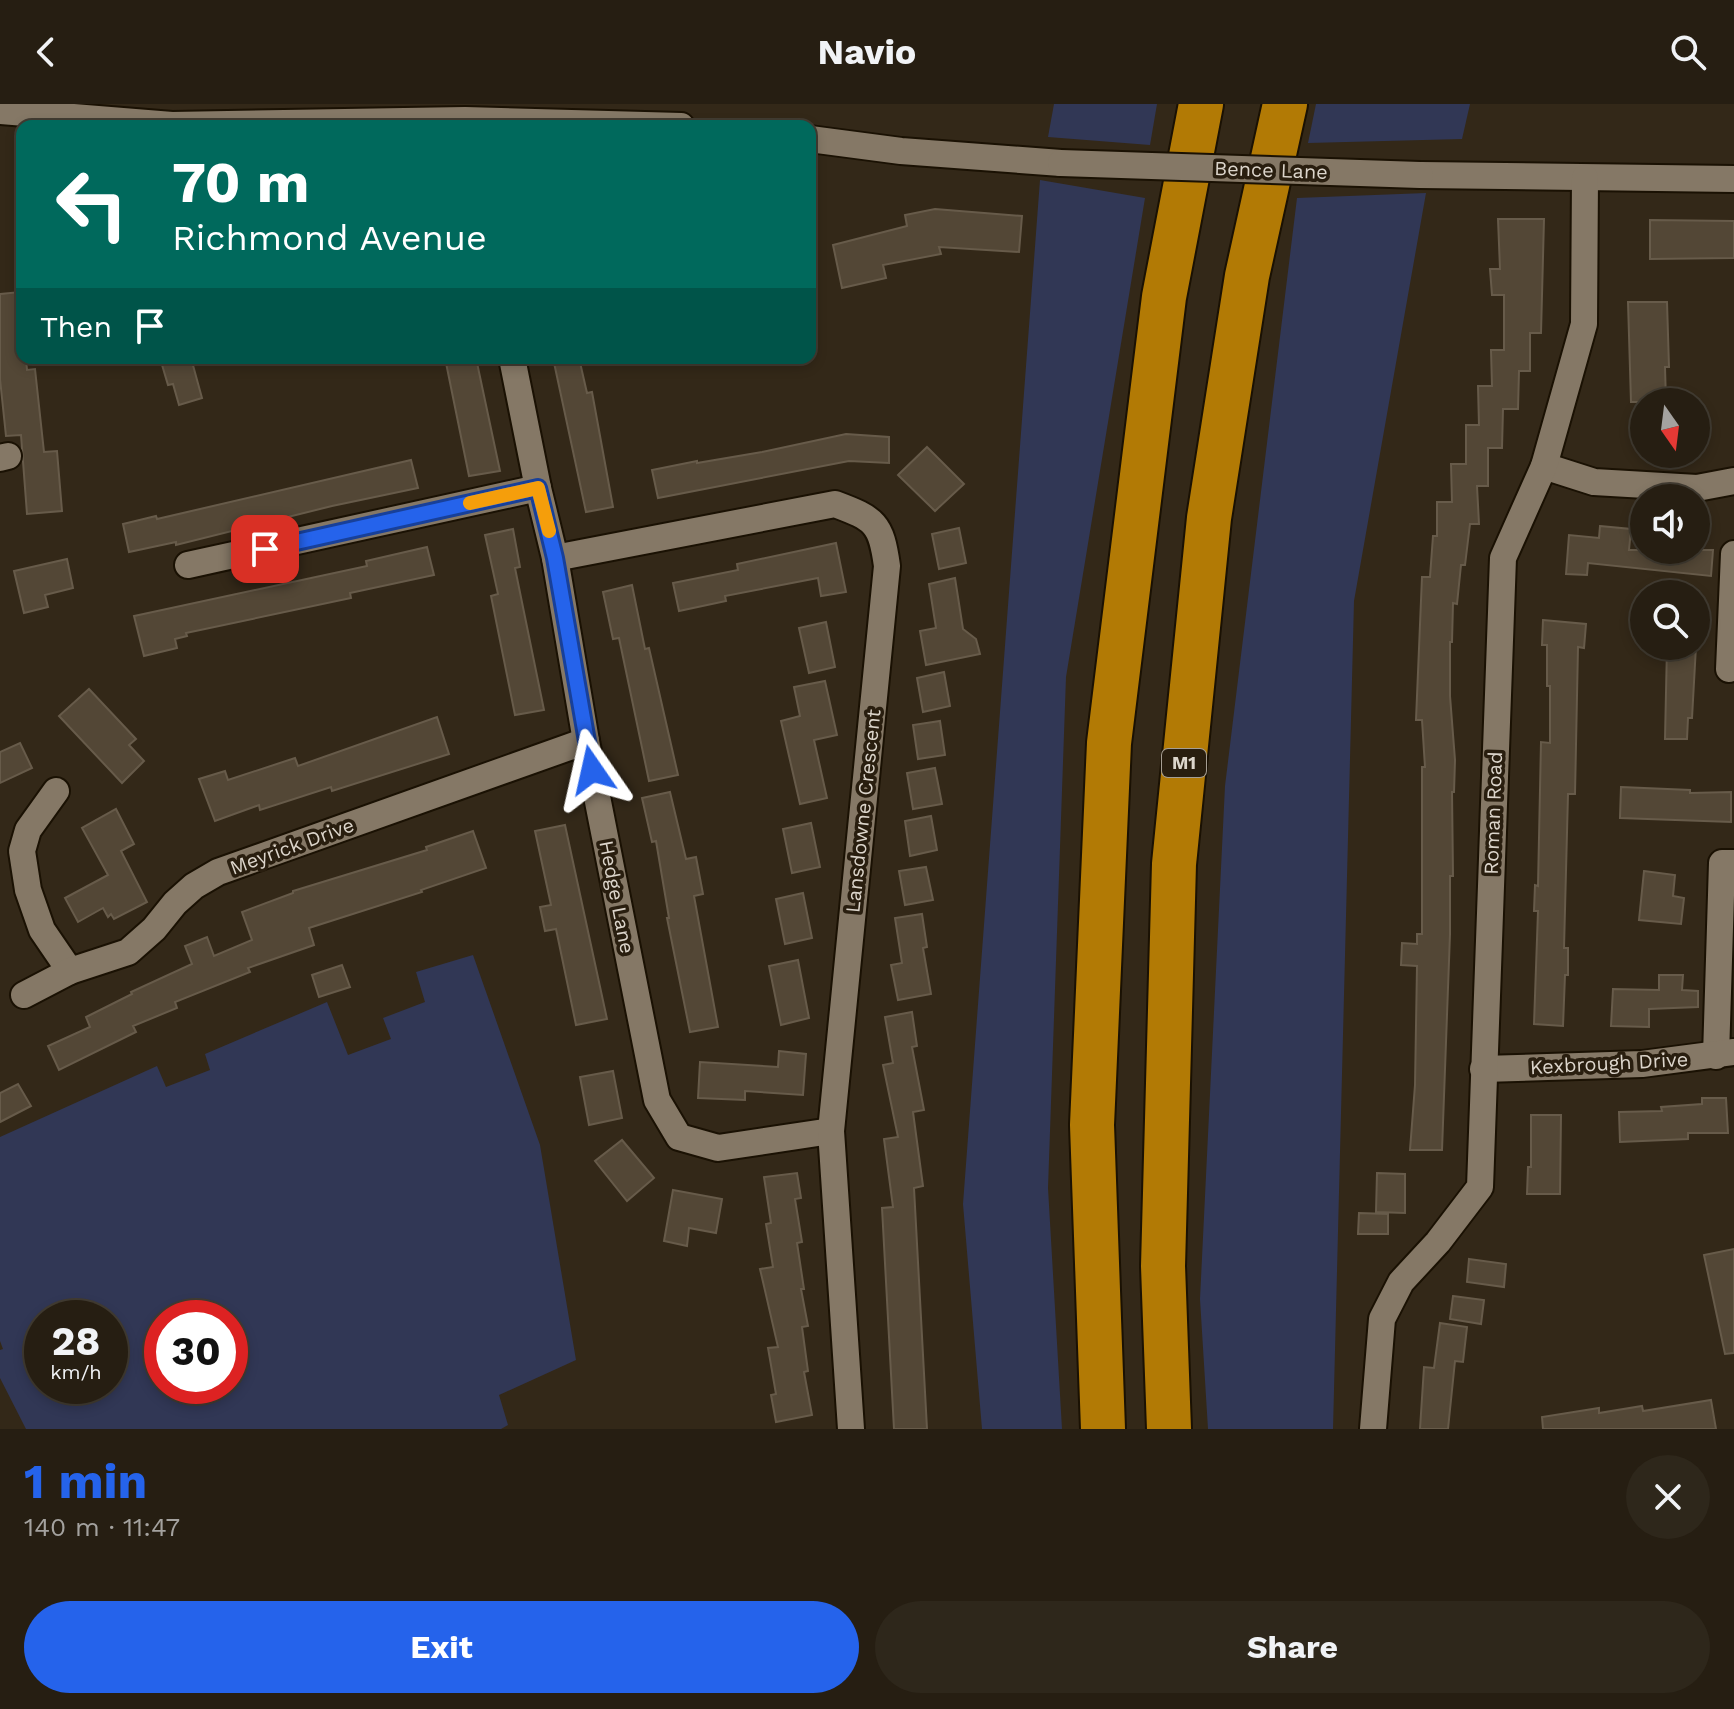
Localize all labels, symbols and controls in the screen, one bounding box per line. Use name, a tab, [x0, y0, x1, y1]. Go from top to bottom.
icon: back	[24, 30, 68, 74]
icon: search	[1666, 30, 1710, 74]
text: Navio	[818, 31, 916, 73]
text: 70 m	[172, 150, 309, 216]
icon: left	[40, 152, 144, 256]
street label: Bence Lane	[1214, 156, 1328, 184]
text: Richmond Avenue	[172, 217, 487, 259]
icon: arrive	[128, 304, 172, 348]
text: Then	[40, 309, 112, 344]
north arrow	[1630, 388, 1710, 468]
map controls	[1630, 388, 1710, 660]
button: sound	[1630, 484, 1710, 564]
pin	[231, 515, 299, 583]
icon: arrive	[243, 527, 287, 571]
button: search	[1630, 580, 1710, 660]
street label: Lansdowne Crescent	[840, 707, 886, 914]
position arrow	[550, 728, 634, 812]
road number: M1	[1162, 749, 1206, 777]
street label: Roman Road	[1479, 751, 1507, 875]
street label: Meyrick Drive	[227, 812, 357, 880]
street label: Hedge Lane	[594, 838, 640, 956]
street label: Kexbrough Drive	[1529, 1047, 1689, 1079]
speed limit sign: 30	[144, 1300, 248, 1404]
text: 28	[52, 1318, 100, 1365]
text: km/h	[50, 1360, 102, 1384]
text: 1 min	[24, 1453, 147, 1510]
button: close	[1626, 1455, 1710, 1539]
text: 140 m · 11:47	[24, 1512, 180, 1542]
button: Exit	[24, 1601, 859, 1693]
button: Share	[875, 1601, 1710, 1693]

